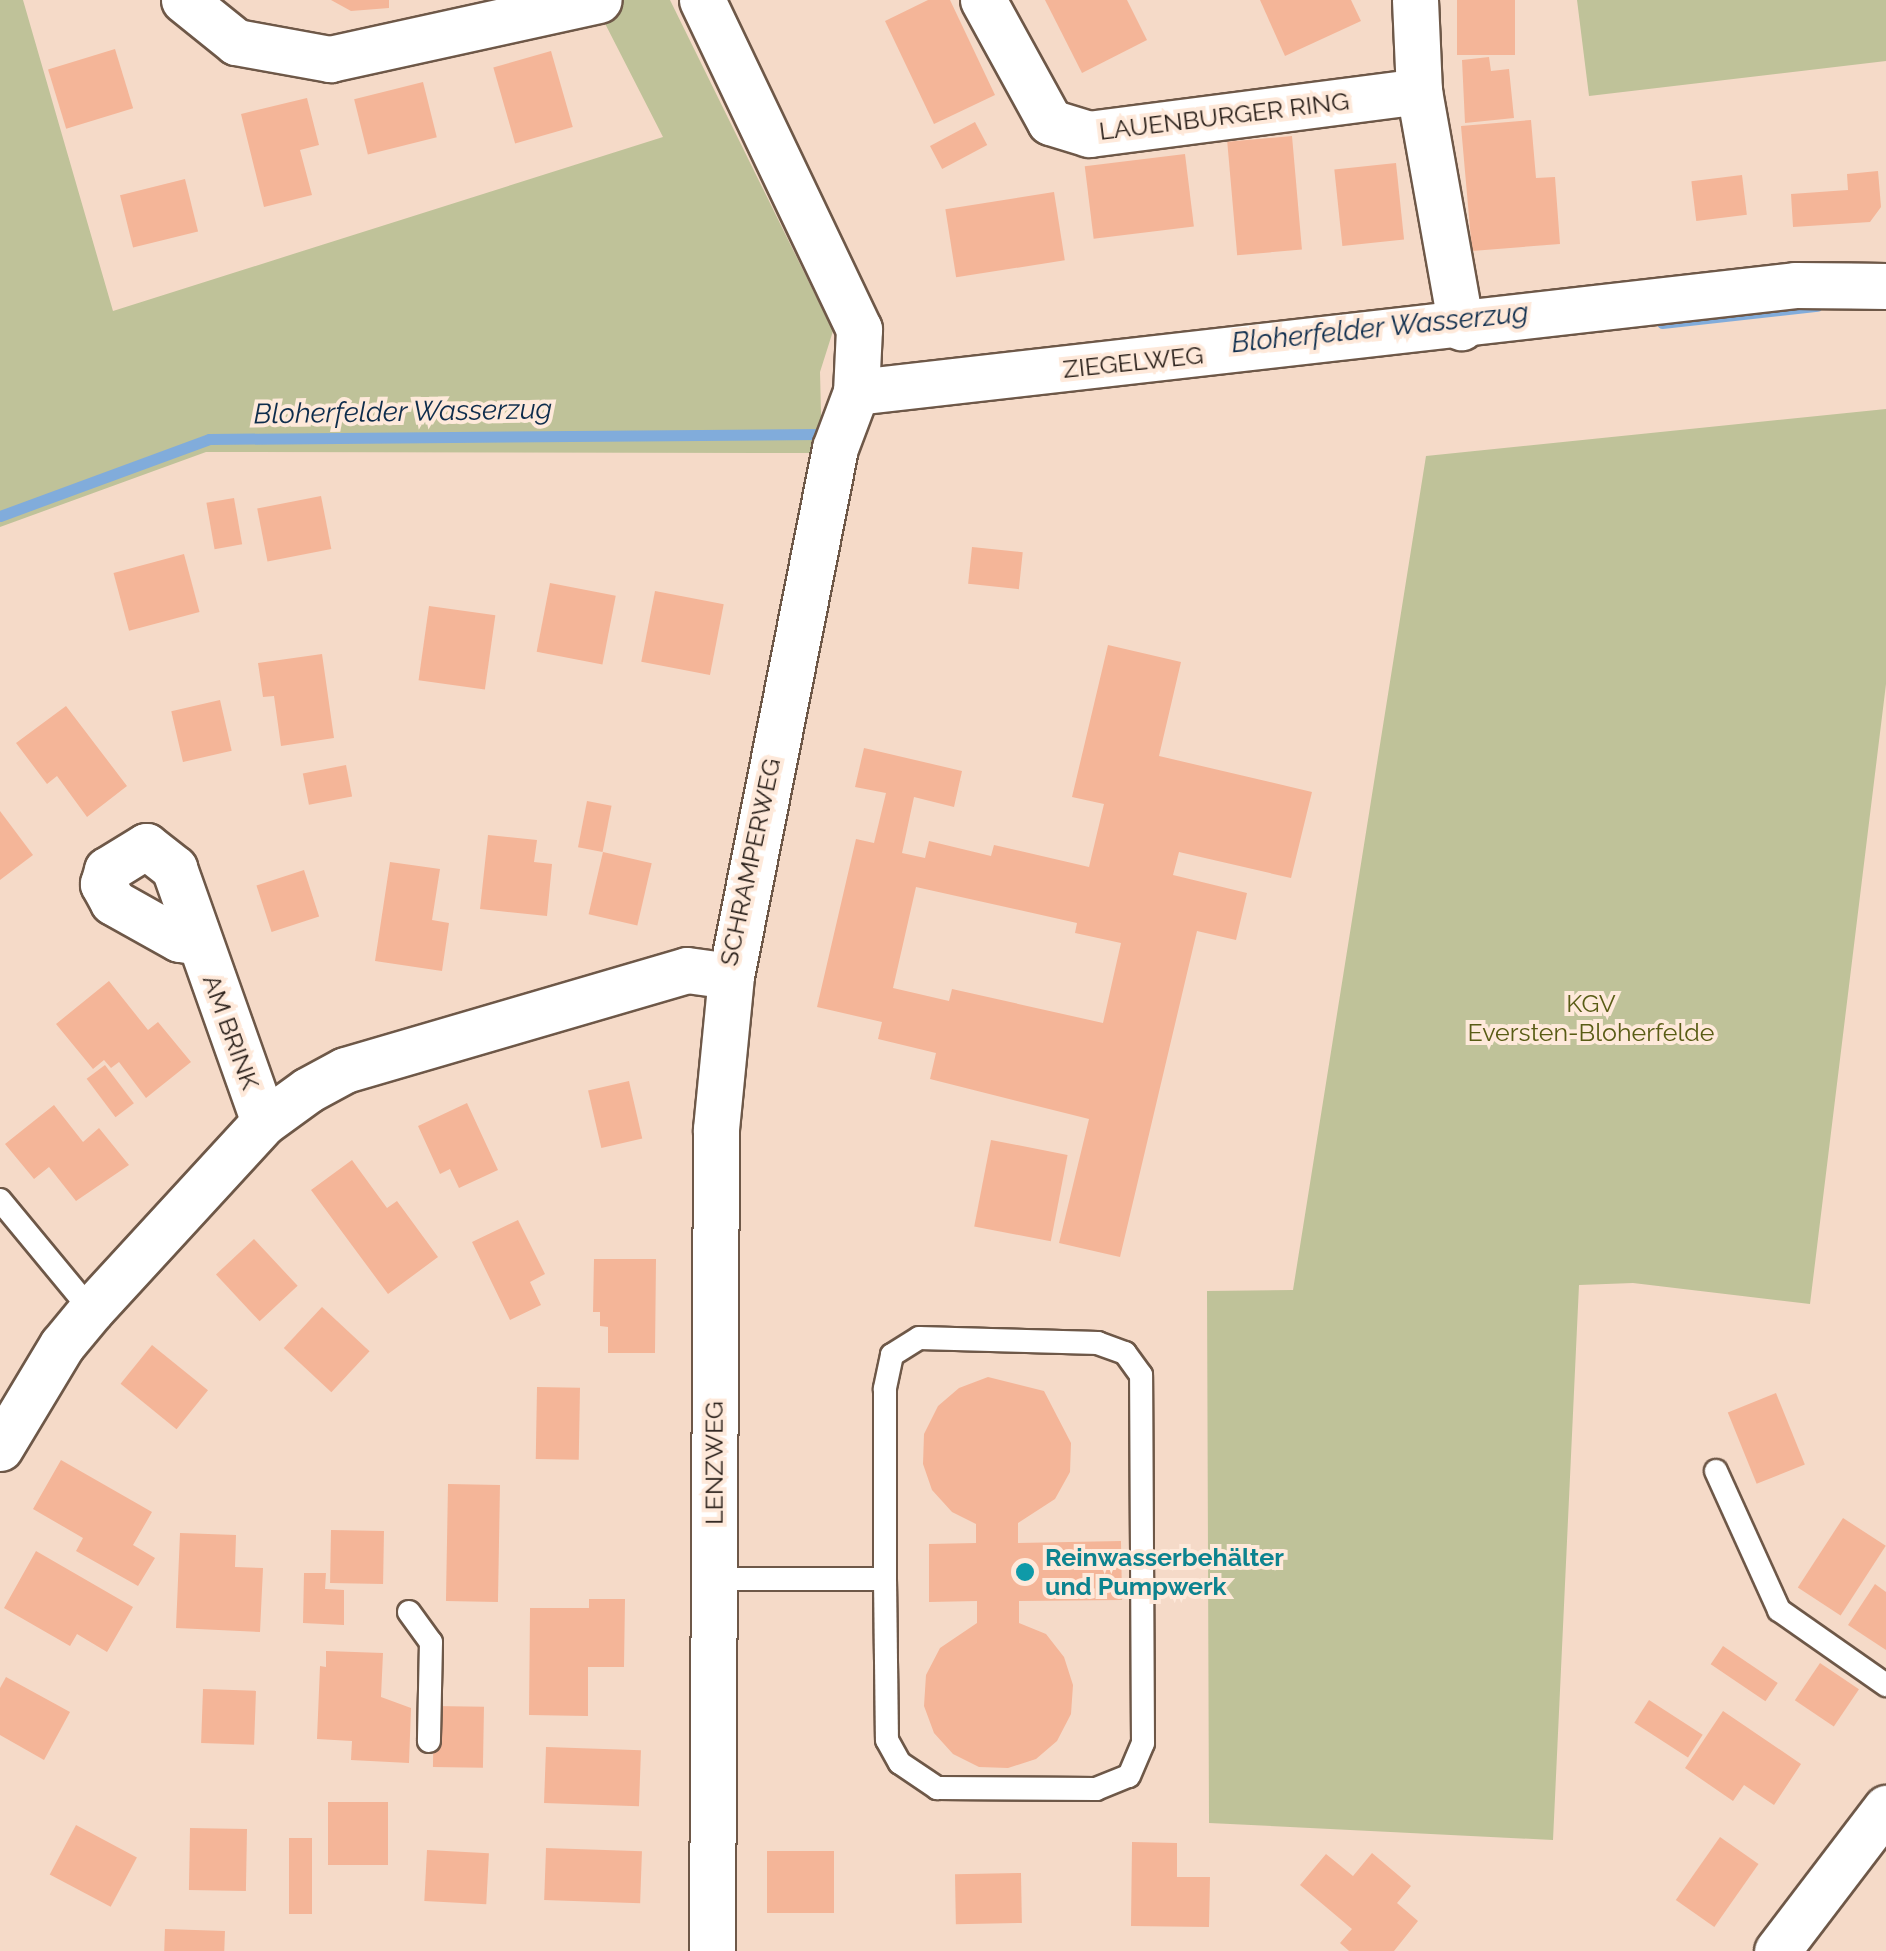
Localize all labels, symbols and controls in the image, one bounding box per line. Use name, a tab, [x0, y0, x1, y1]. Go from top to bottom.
street label: LAUENBURGER RING	[1097, 86, 1351, 146]
water label: Bloherfelder Wasserzug	[1229, 296, 1531, 360]
street label: ZIEGELWEG	[1061, 340, 1205, 384]
water label: Bloherfelder Wasserzug	[253, 393, 553, 431]
street label: SCHRAMPERWEG	[713, 755, 787, 969]
street label: AM BRINK	[196, 971, 266, 1093]
park label: KGV Eversten-Bloherfelde	[1468, 989, 1714, 1048]
street label: LENZWEG	[699, 1401, 729, 1525]
place label: Reinwasserbehälter und Pumpwerk	[1045, 1543, 1284, 1602]
marker: Reinwasserbehälter und Pumpwerk	[1014, 1561, 1036, 1583]

